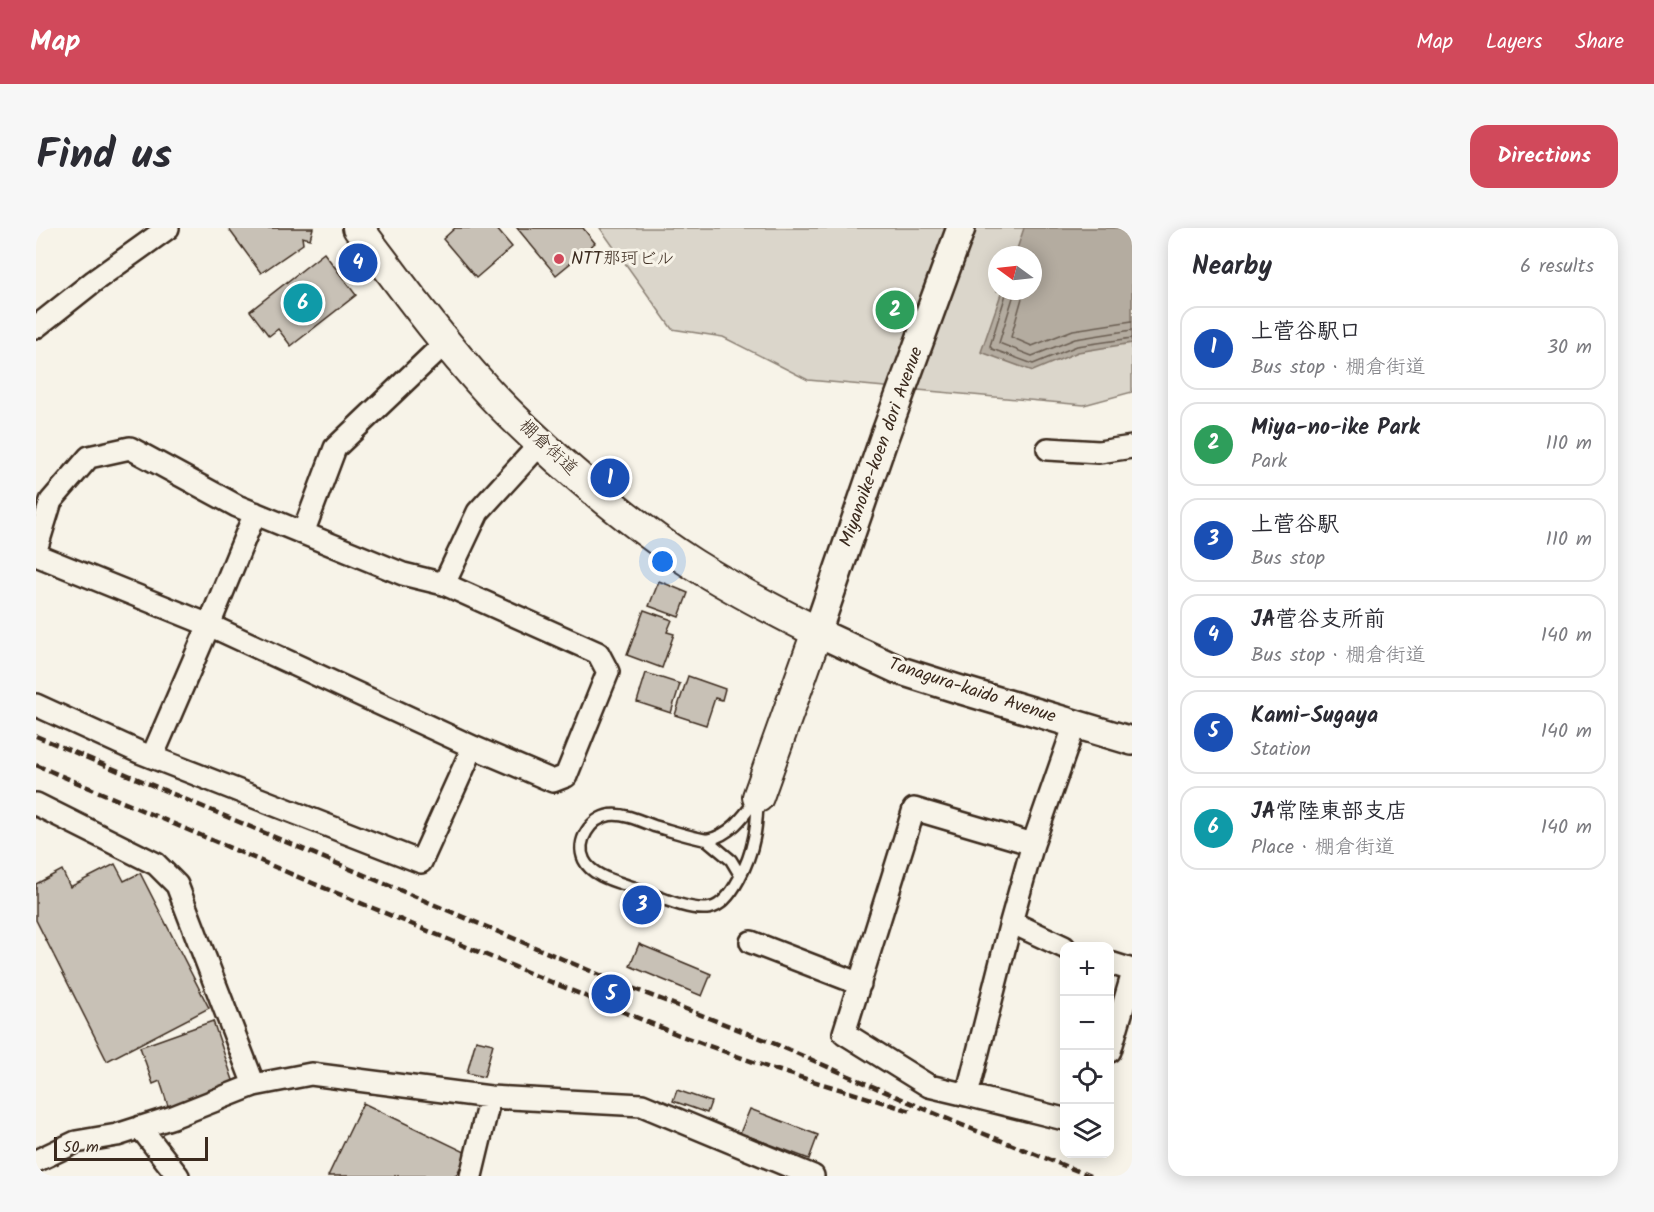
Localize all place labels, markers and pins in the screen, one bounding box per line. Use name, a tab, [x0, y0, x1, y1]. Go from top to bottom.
pin: 4	[338, 240, 378, 285]
place label: NTT那珂ビル	[571, 245, 674, 274]
marker: NTT那珂ビル	[552, 252, 566, 266]
pin: 6	[284, 280, 322, 326]
pin: 2	[876, 288, 914, 332]
pin: 1	[590, 456, 630, 500]
pin: 3	[622, 882, 662, 928]
pin: 5	[592, 972, 630, 1017]

